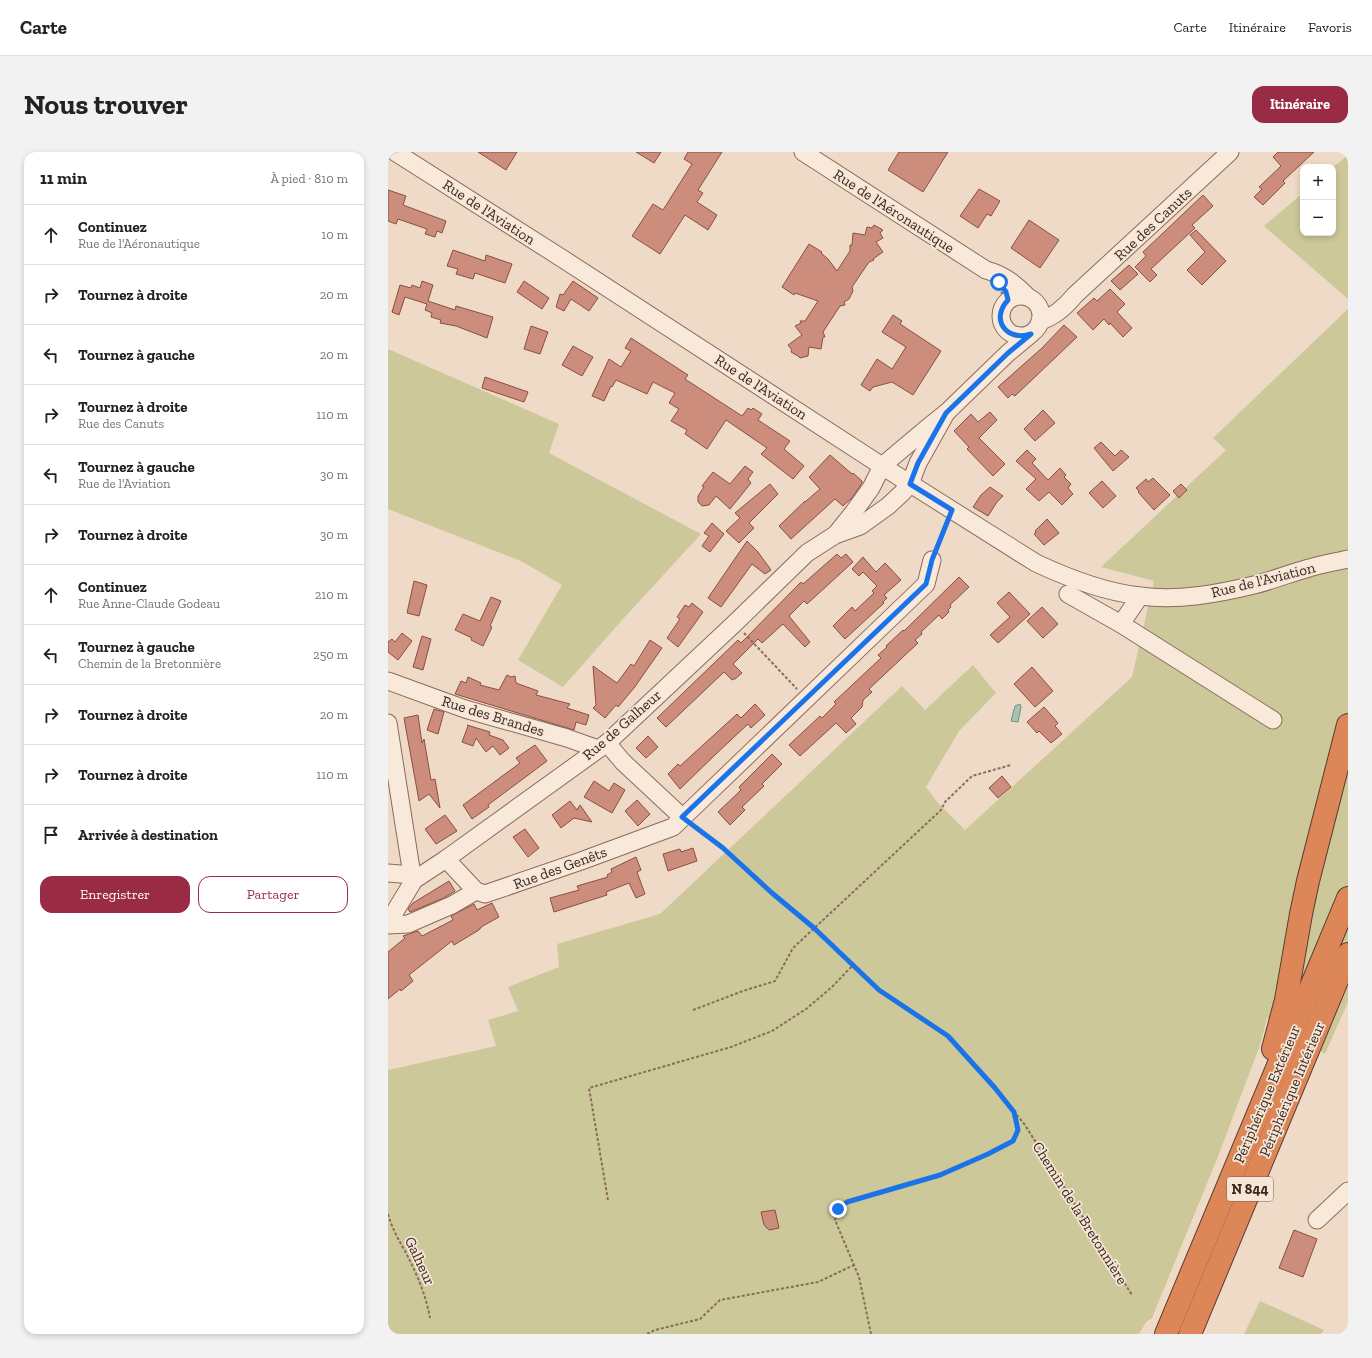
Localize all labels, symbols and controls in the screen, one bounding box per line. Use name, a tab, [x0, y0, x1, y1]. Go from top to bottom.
text: Carte	[20, 16, 67, 39]
text: Carte	[1173, 19, 1207, 36]
text: Itinéraire	[1229, 19, 1286, 36]
text: Favoris	[1308, 19, 1352, 36]
button: Itinéraire	[1252, 86, 1348, 123]
text: Nous trouver	[24, 88, 188, 121]
map controls	[1300, 164, 1336, 236]
button: +	[1300, 164, 1336, 200]
street label: Rue de l'Aéronautique	[830, 165, 958, 257]
text: 11 min	[40, 168, 87, 188]
text: À pied · 810 m	[271, 171, 348, 186]
street label: Rue de l'Aviation	[439, 175, 539, 249]
street label: Rue des Canuts	[1110, 183, 1196, 265]
button: −	[1300, 200, 1336, 236]
text: Continuez	[78, 218, 147, 236]
icon: ahead	[40, 224, 62, 246]
text: 10 m	[321, 227, 348, 242]
text: Rue de l'Aéronautique	[78, 236, 200, 251]
route start	[990, 273, 1008, 291]
icon: right	[40, 284, 62, 306]
text: Tournez à droite	[78, 286, 188, 304]
text: 20 m	[320, 287, 348, 302]
icon: left	[40, 344, 62, 366]
text: Tournez à gauche	[78, 346, 195, 364]
text: 20 m	[320, 347, 348, 362]
street label: Rue de l'Aviation	[711, 350, 811, 424]
text: Tournez à droite	[78, 398, 188, 416]
icon: right	[40, 404, 62, 426]
text: 110 m	[316, 407, 348, 422]
text: Rue des Canuts	[78, 416, 164, 431]
text: Tournez à gauche	[78, 458, 195, 476]
icon: left	[40, 464, 62, 486]
text: 30 m	[320, 467, 348, 482]
text: Rue de l'Aviation	[78, 476, 171, 491]
icon: right	[40, 524, 62, 546]
text: Tournez à droite	[78, 526, 188, 544]
text: 30 m	[320, 527, 348, 542]
street label: Rue de l'Aviation	[1209, 558, 1317, 602]
text: Continuez	[78, 578, 147, 596]
icon: ahead	[40, 584, 62, 606]
text: 210 m	[315, 587, 348, 602]
text: Rue Anne-Claude Godeau	[78, 596, 220, 611]
text: Tournez à gauche	[78, 638, 195, 656]
icon: left	[40, 644, 62, 666]
text: 250 m	[313, 647, 348, 662]
text: Chemin de la Bretonnière	[78, 656, 221, 671]
street label: Rue de Galheur	[579, 686, 665, 764]
street label: Rue des Brandes	[439, 692, 547, 740]
icon: right	[40, 704, 62, 726]
text: Tournez à droite	[78, 706, 188, 724]
text: 20 m	[320, 707, 348, 722]
icon: right	[40, 764, 62, 786]
text: Tournez à droite	[78, 766, 188, 784]
text: 110 m	[316, 767, 348, 782]
icon: arrive	[40, 824, 62, 846]
text: Arrivée à destination	[78, 826, 218, 844]
street label: Rue des Genêts	[511, 843, 609, 893]
button: Enregistrer	[40, 876, 190, 913]
button: Partager	[198, 876, 348, 913]
street label: Périphérique Intérieur	[1255, 1019, 1329, 1159]
street label: Périphérique Extérieur	[1230, 1022, 1304, 1166]
street label: Chemin de la Bretonnière	[1029, 1138, 1131, 1288]
road number: N 844	[1227, 1177, 1273, 1201]
route end	[829, 1200, 847, 1218]
street label: Galheur	[401, 1234, 439, 1288]

